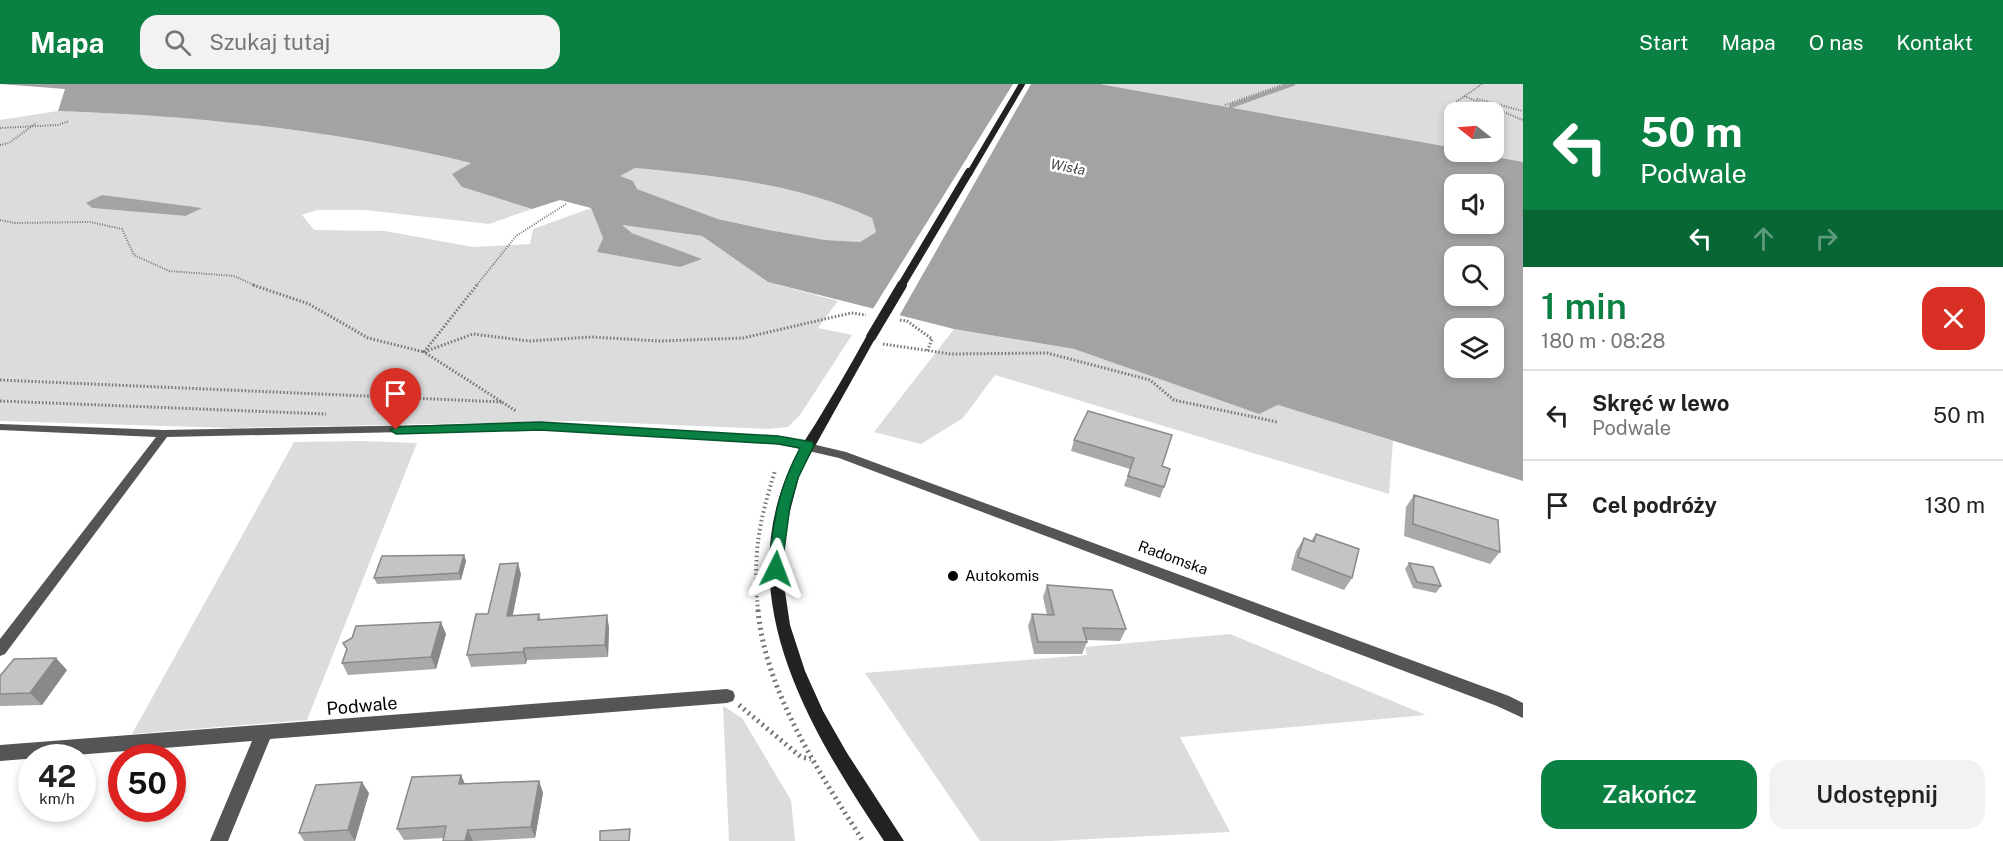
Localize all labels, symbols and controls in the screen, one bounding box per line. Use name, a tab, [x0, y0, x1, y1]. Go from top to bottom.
search box	[140, 15, 560, 69]
text: Mapa	[30, 26, 104, 59]
icon: search	[161, 26, 194, 59]
text: Szukaj tutaj	[209, 29, 330, 55]
text: Start	[1639, 30, 1689, 55]
text: Mapa	[1722, 30, 1776, 55]
text: O nas	[1809, 30, 1863, 55]
text: Kontakt	[1896, 30, 1973, 55]
north arrow	[1444, 102, 1504, 162]
map controls	[1444, 102, 1504, 378]
text: 50 m	[1640, 107, 1743, 156]
icon: left	[1541, 108, 1619, 186]
water label: Wisła	[1049, 156, 1087, 178]
text: Podwale	[1640, 157, 1747, 189]
button: sound	[1444, 174, 1504, 234]
icon: left	[1684, 222, 1717, 255]
icon: ahead	[1747, 222, 1780, 255]
icon: right	[1810, 222, 1843, 255]
button: search	[1444, 246, 1504, 306]
text: 1 min	[1541, 285, 1627, 327]
button: close	[1922, 287, 1985, 350]
button: layers	[1444, 318, 1504, 378]
text: 180 m · 08:28	[1541, 329, 1665, 353]
pin	[370, 368, 421, 430]
icon: arrive	[379, 377, 412, 410]
text: Skręć w lewo	[1592, 390, 1729, 416]
icon: left	[1541, 399, 1574, 432]
text: 50 m	[1933, 402, 1985, 428]
text: Podwale	[1592, 416, 1671, 440]
icon: arrive	[1541, 489, 1574, 522]
text: Cel podróży	[1592, 492, 1717, 518]
text: 130 m	[1924, 492, 1985, 518]
position arrow	[744, 537, 808, 601]
street label: Radomska	[1136, 537, 1210, 578]
place label: Autokomis	[965, 567, 1039, 584]
marker: Autokomis	[946, 569, 960, 583]
street label: Podwale	[326, 692, 398, 719]
speed limit sign: 50	[108, 744, 186, 822]
text: 42	[38, 758, 76, 794]
button: Zakończ	[1541, 760, 1757, 829]
button: Udostępnij	[1769, 760, 1985, 829]
text: km/h	[39, 790, 75, 807]

